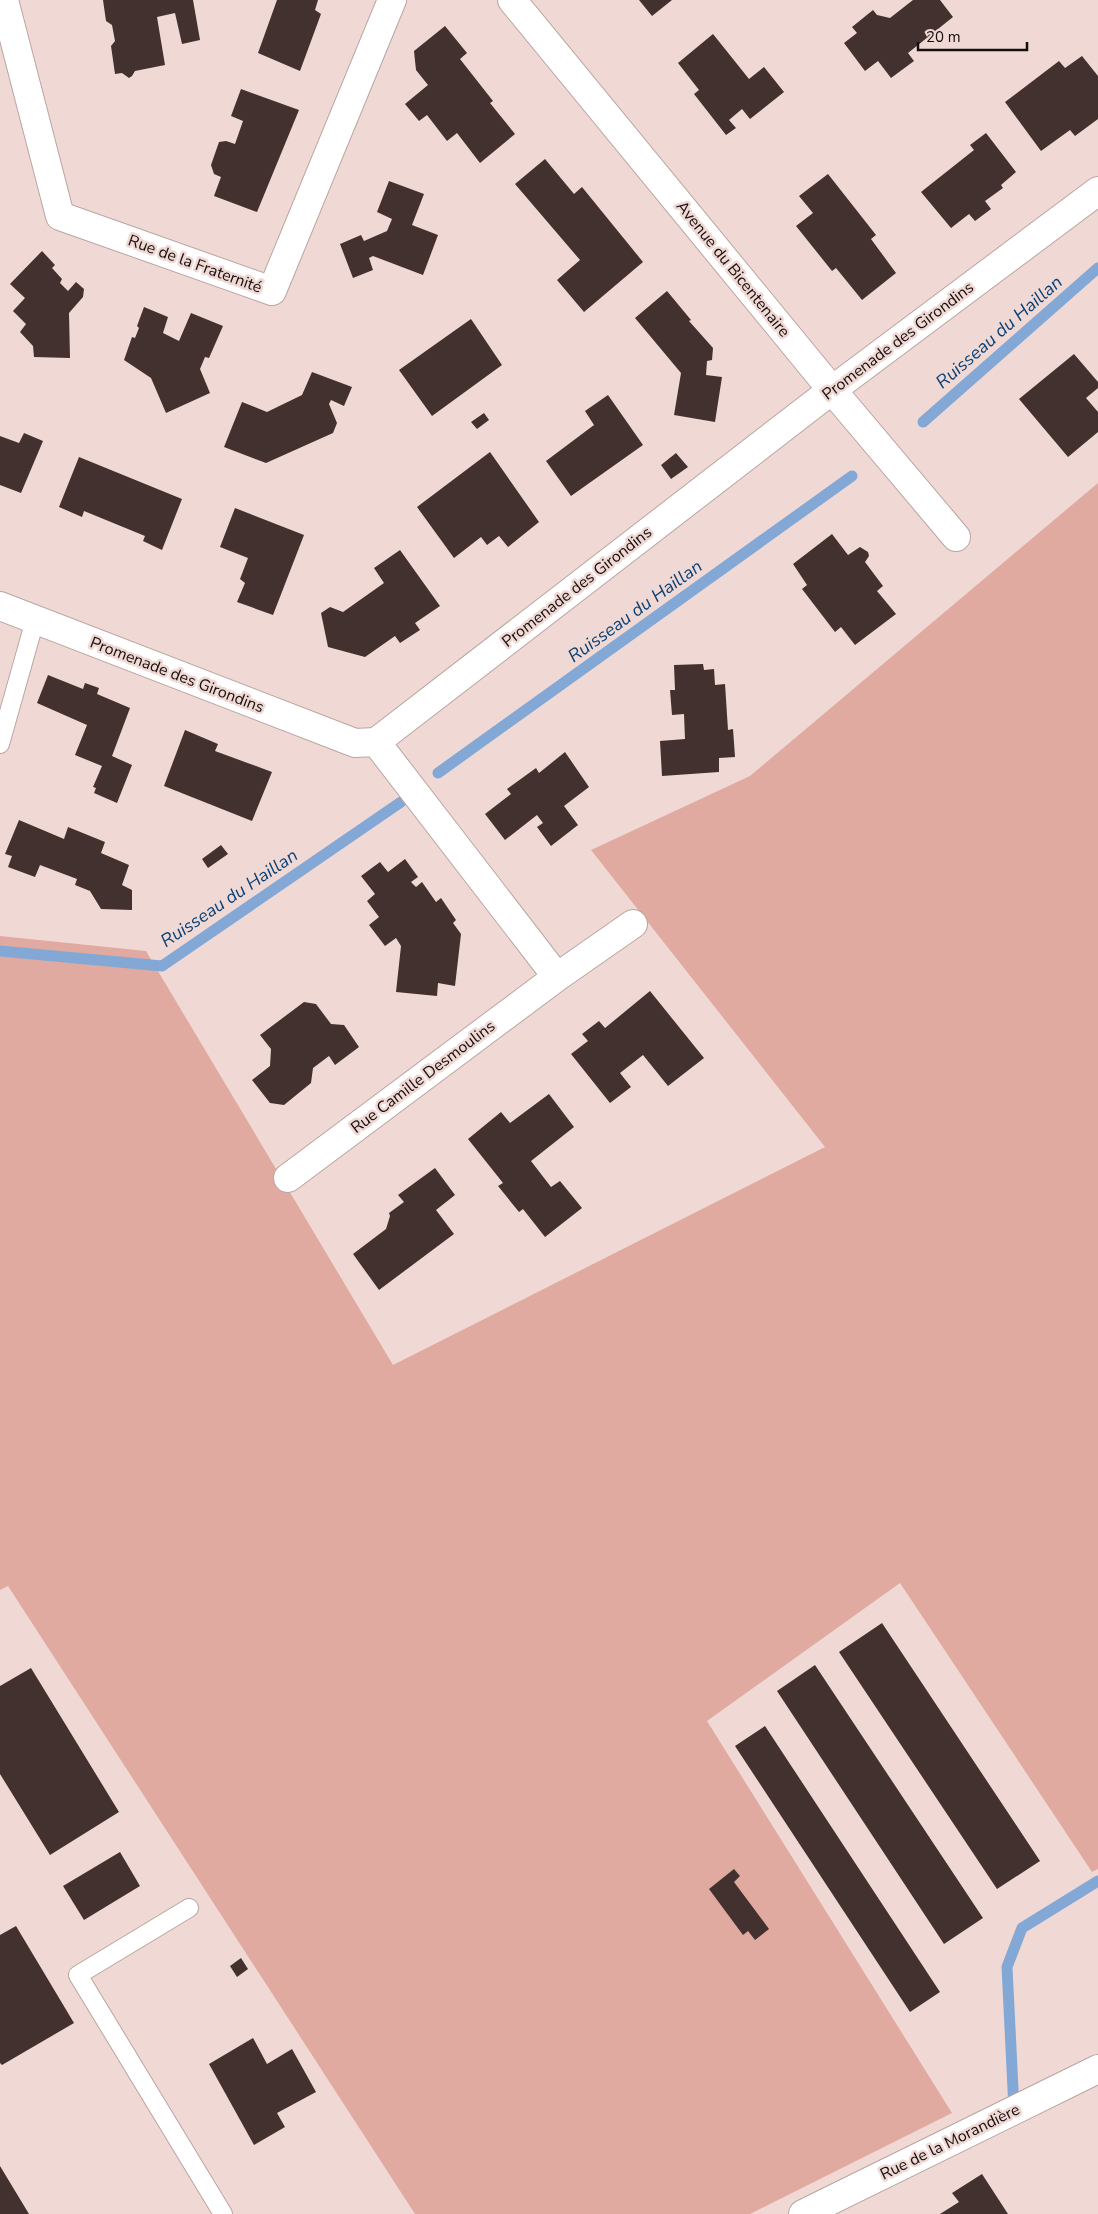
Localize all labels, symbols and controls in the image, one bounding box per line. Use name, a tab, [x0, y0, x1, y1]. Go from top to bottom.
scale bar	[918, 20, 1027, 52]
text: 20 m	[926, 27, 961, 47]
street label: Avenue du Bicentenaire	[671, 196, 795, 342]
street label: Rue de la Fraternité	[125, 230, 265, 298]
water label: Ruisseau du Haillan	[931, 270, 1067, 394]
street label: Promenade des Girondins	[818, 277, 978, 405]
street label: Promenade des Girondins	[497, 521, 657, 653]
water label: Ruisseau du Haillan	[563, 554, 707, 668]
street label: Promenade des Girondins	[87, 632, 267, 718]
water label: Ruisseau du Haillan	[156, 843, 302, 953]
street label: Rue Camille Desmoulins	[346, 1015, 500, 1139]
street label: Rue de la Morandière	[876, 2099, 1024, 2185]

